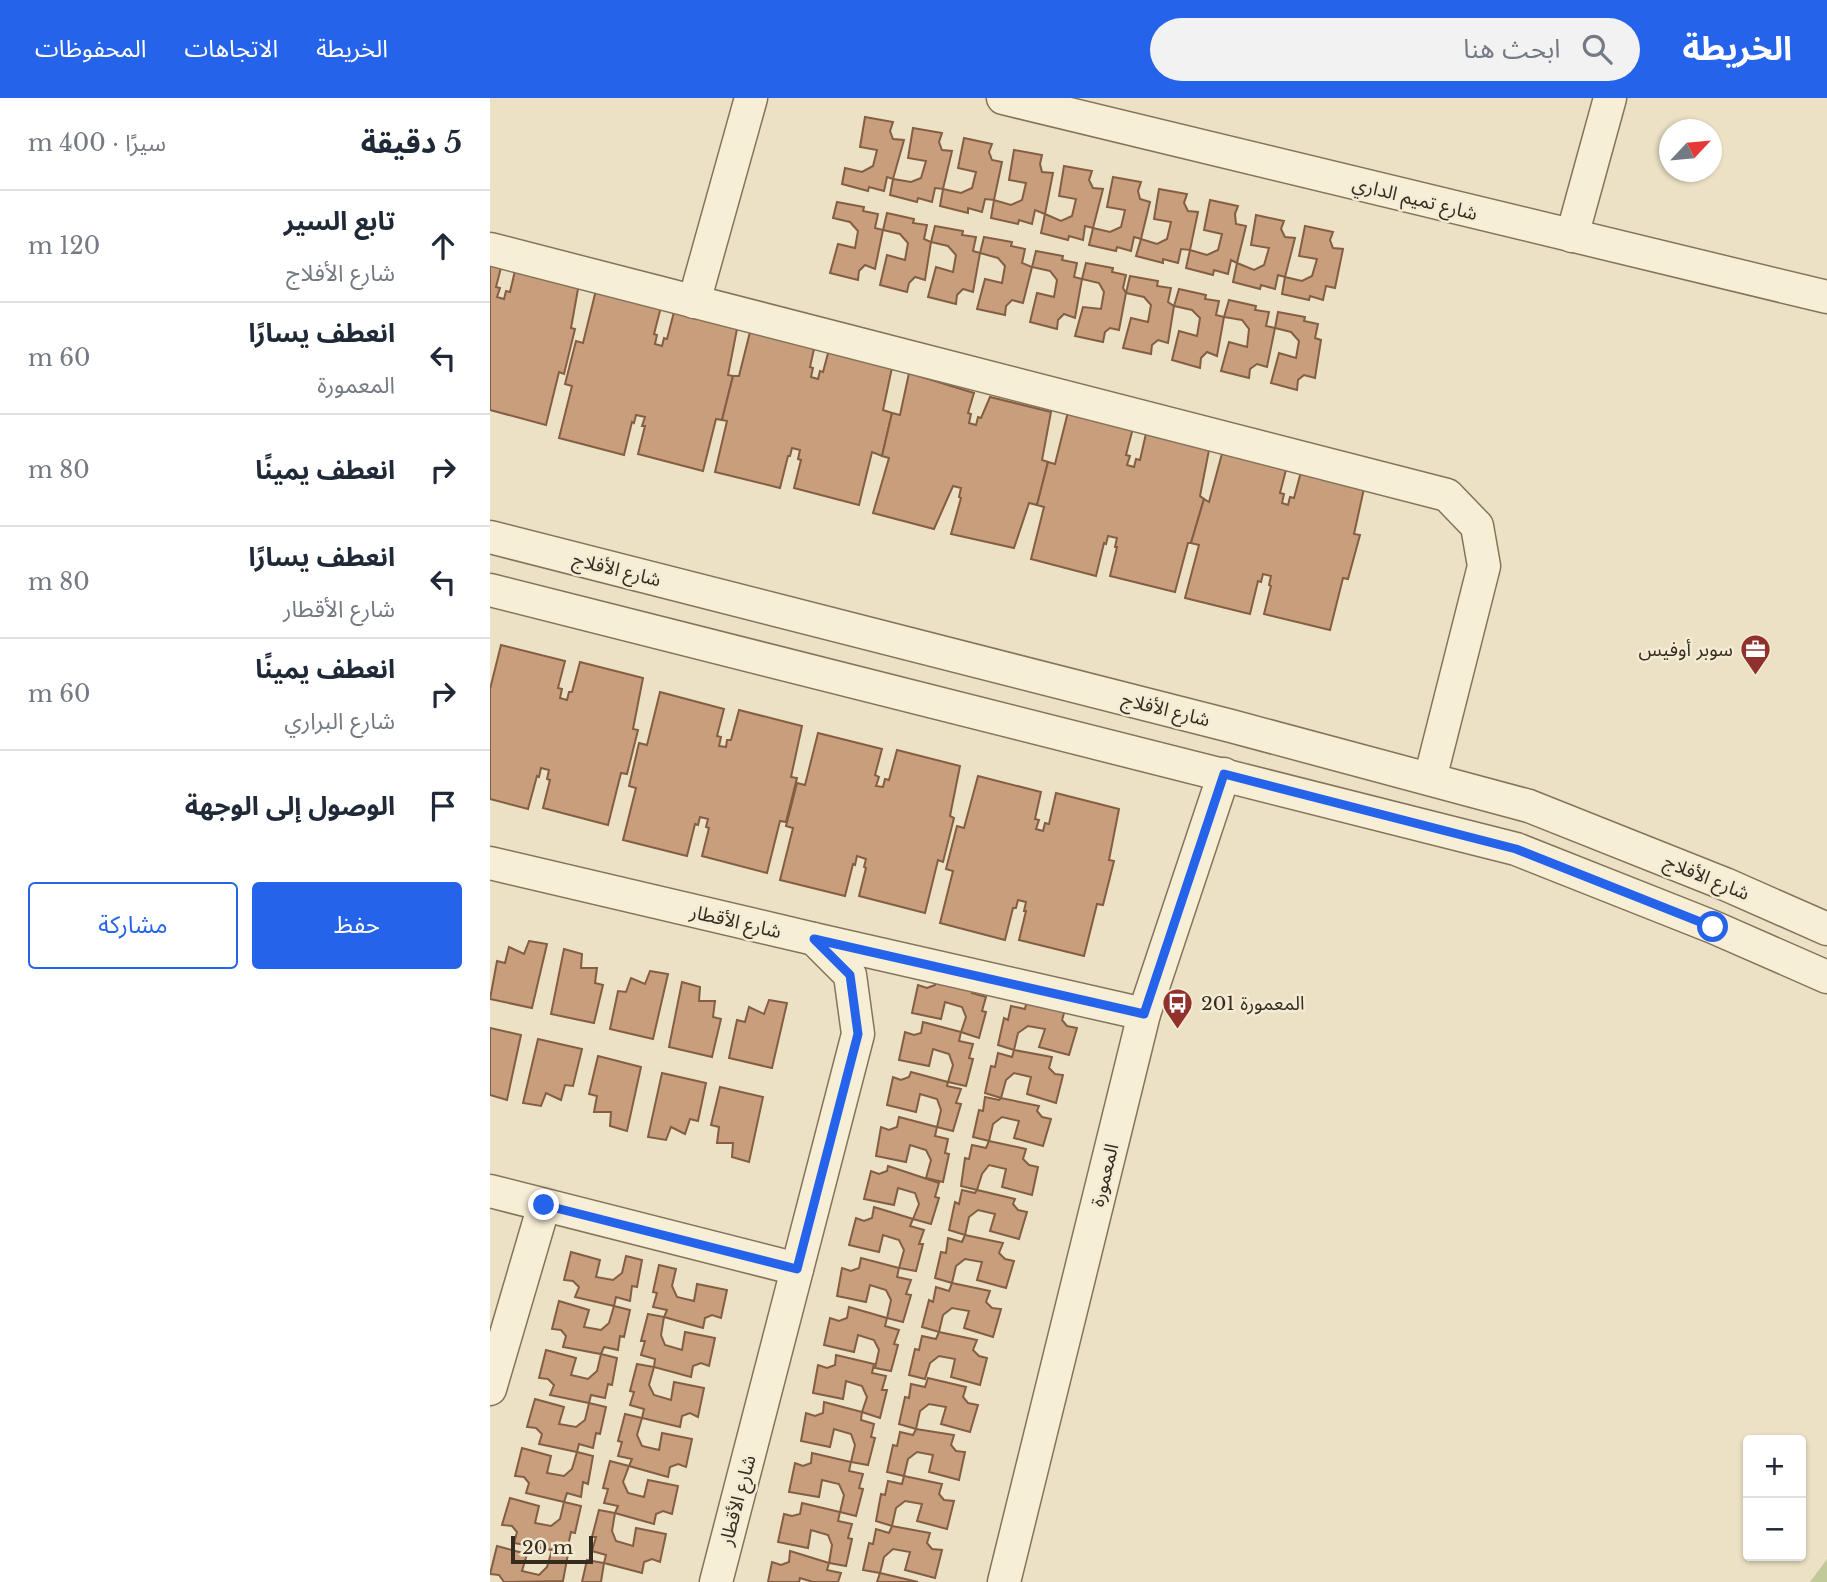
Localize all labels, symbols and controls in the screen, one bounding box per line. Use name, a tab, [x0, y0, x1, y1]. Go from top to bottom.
search box	[1150, 18, 1640, 81]
text: الخريطة	[1682, 28, 1792, 69]
icon: search	[1578, 30, 1616, 68]
text: ابحث هنا	[1463, 33, 1560, 65]
text: المحفوظات	[35, 34, 146, 63]
text: الاتجاهات	[184, 34, 278, 63]
text: الخريطة	[316, 34, 388, 63]
north arrow	[1659, 119, 1722, 182]
text: 5 دقيقة	[361, 124, 462, 161]
text: سيرًا · 400 m	[28, 129, 166, 157]
street label: شارع تميم الداري	[1349, 172, 1480, 228]
text: تابع السير	[284, 205, 395, 237]
icon: ahead	[424, 227, 462, 265]
text: 120 m	[28, 232, 100, 260]
text: شارع الأفلاج	[286, 259, 395, 287]
text: انعطف يسارًا	[248, 317, 395, 349]
icon: left	[424, 339, 462, 377]
text: 60 m	[28, 344, 91, 372]
text: المعمورة	[317, 371, 395, 399]
icon: right	[424, 451, 462, 489]
text: انعطف يمينًا	[255, 454, 395, 486]
text: 80 m	[28, 456, 90, 484]
text: انعطف يسارًا	[248, 541, 395, 573]
street label: شارع الأفلاج	[570, 547, 663, 593]
icon: left	[424, 563, 462, 601]
text: 80 m	[28, 568, 90, 596]
text: شارع الأقطار	[283, 595, 395, 623]
office icon: سوبر أوفيس	[1739, 632, 1773, 676]
place label: سوبر أوفيس	[1638, 638, 1733, 661]
text: انعطف يمينًا	[255, 653, 395, 685]
icon: right	[424, 675, 462, 713]
text: 60 m	[28, 680, 91, 708]
street label: شارع الأفلاج	[1119, 687, 1212, 733]
text: شارع البراري	[284, 707, 395, 735]
icon: arrive	[424, 787, 462, 825]
text: الوصول إلى الوجهة	[185, 790, 395, 822]
street label: شارع الأفلاج	[1660, 850, 1753, 907]
button: مشاركة	[28, 882, 238, 969]
button: حفظ	[252, 882, 462, 969]
street label: شارع الأقطار	[687, 900, 784, 945]
route start	[1697, 911, 1728, 942]
bus stop icon: المعمورة 201	[1161, 986, 1195, 1030]
place label: المعمورة 201	[1201, 992, 1304, 1015]
street label: المعمورة	[1086, 1141, 1123, 1209]
route end	[528, 1189, 559, 1220]
map controls	[1743, 1435, 1806, 1561]
button: +	[1743, 1435, 1806, 1498]
street label: شارع الأقطار	[714, 1452, 763, 1549]
button: −	[1743, 1498, 1806, 1561]
scale bar	[511, 1533, 593, 1565]
text: 20 m	[522, 1536, 573, 1559]

